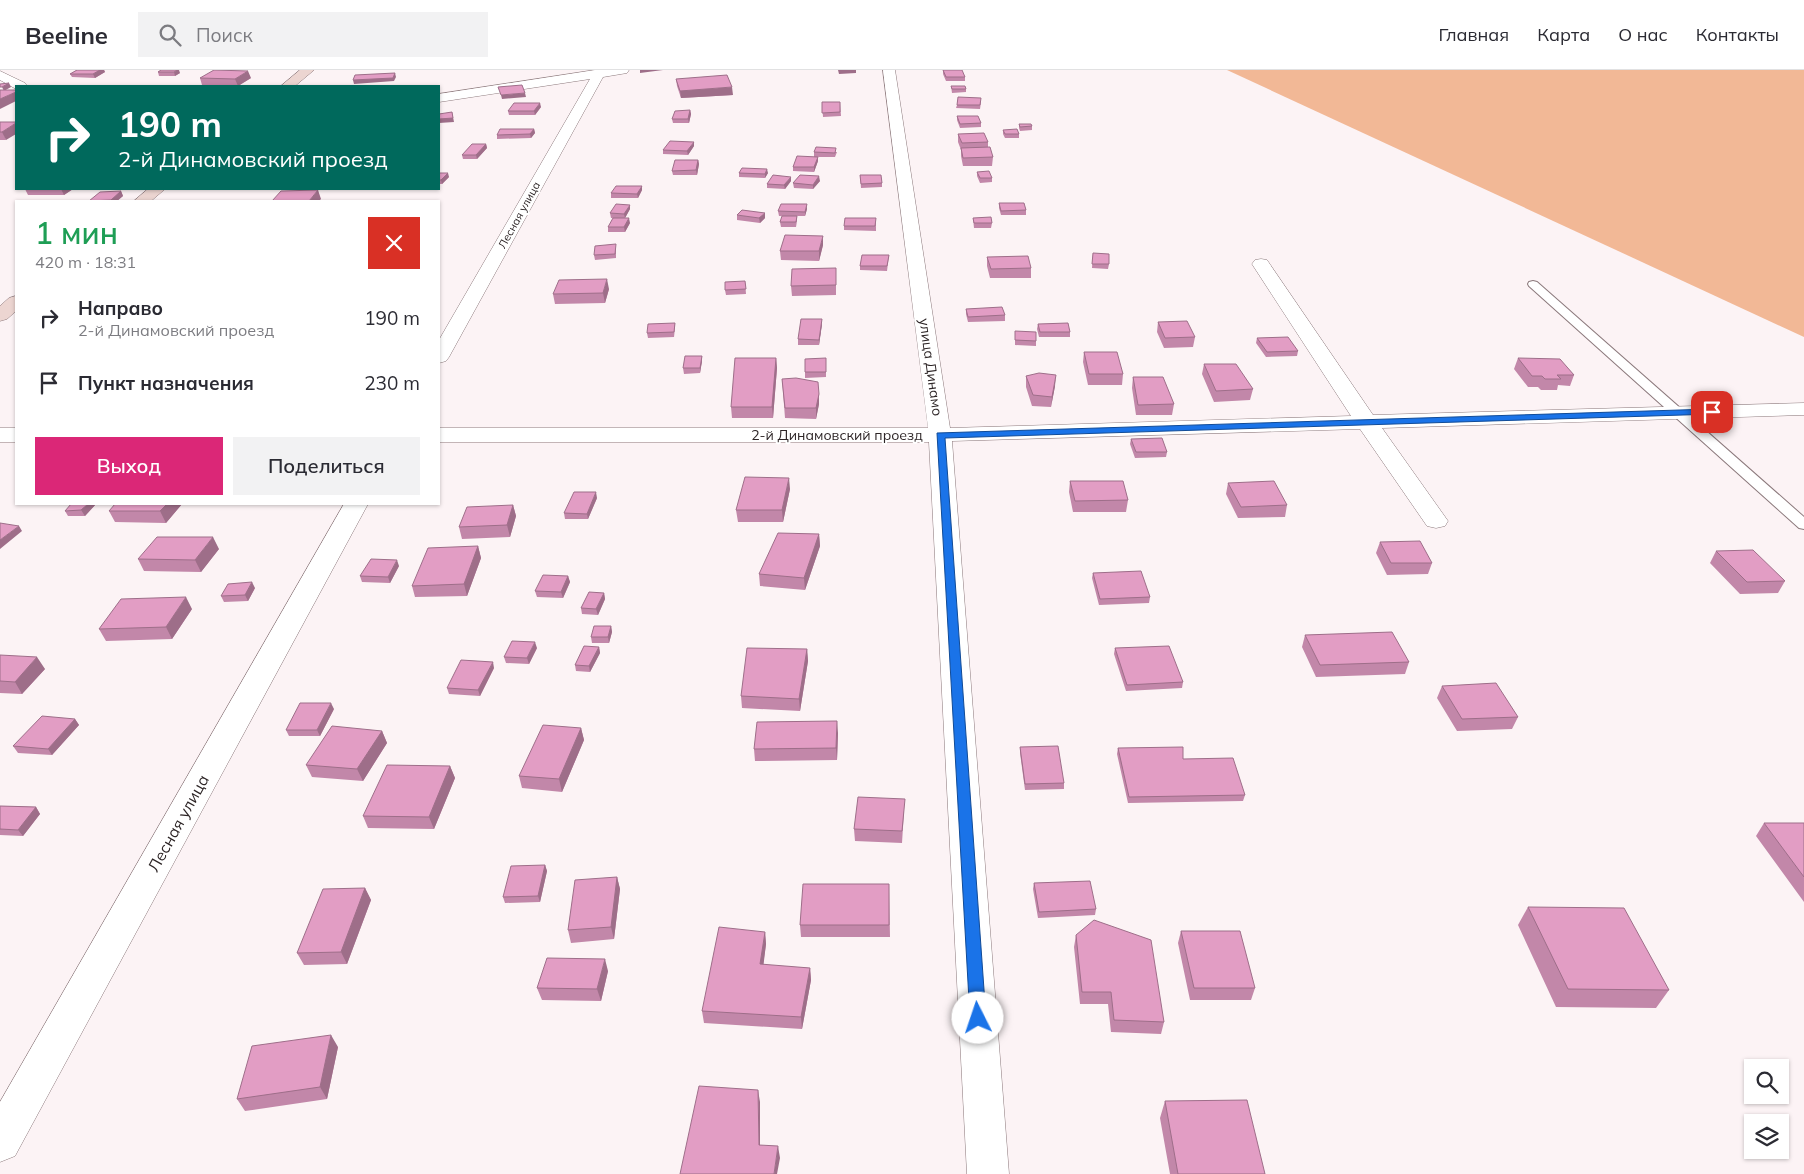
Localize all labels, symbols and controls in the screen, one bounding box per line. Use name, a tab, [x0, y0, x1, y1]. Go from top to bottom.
search box	[138, 12, 488, 57]
text: Beeline	[25, 20, 108, 50]
icon: search	[156, 21, 184, 49]
text: Поиск	[196, 23, 253, 47]
text: Главная	[1439, 23, 1509, 46]
text: Карта	[1537, 23, 1590, 46]
text: О нас	[1618, 23, 1668, 46]
text: Контакты	[1696, 23, 1779, 46]
text: 190 m	[118, 102, 222, 146]
icon: right	[35, 105, 100, 170]
text: 2-й Динамовский проезд	[118, 145, 388, 173]
street label: Лесная улица	[495, 179, 543, 251]
text: 1 мин	[35, 214, 118, 252]
button: close	[368, 217, 420, 269]
text: 420 m · 18:31	[35, 252, 136, 272]
text: Направо	[78, 296, 163, 320]
icon: right	[35, 304, 63, 332]
text: 190 m	[364, 306, 420, 330]
street label: улица Динамо	[915, 317, 947, 417]
text: 2-й Динамовский проезд	[78, 320, 274, 340]
icon: arrive	[35, 369, 63, 397]
text: Пункт назначения	[78, 371, 254, 395]
text: 230 m	[364, 371, 420, 395]
pin	[1691, 391, 1733, 433]
icon: arrive	[1698, 398, 1726, 426]
street label: 2-й Динамовский проезд	[751, 426, 923, 444]
button: Выход	[35, 437, 223, 495]
button: Поделиться	[233, 437, 420, 495]
street label: Лесная улица	[143, 771, 213, 875]
position arrow	[951, 991, 1003, 1043]
map controls	[1744, 1059, 1789, 1159]
button: search	[1744, 1059, 1789, 1104]
button: layers	[1744, 1114, 1789, 1159]

